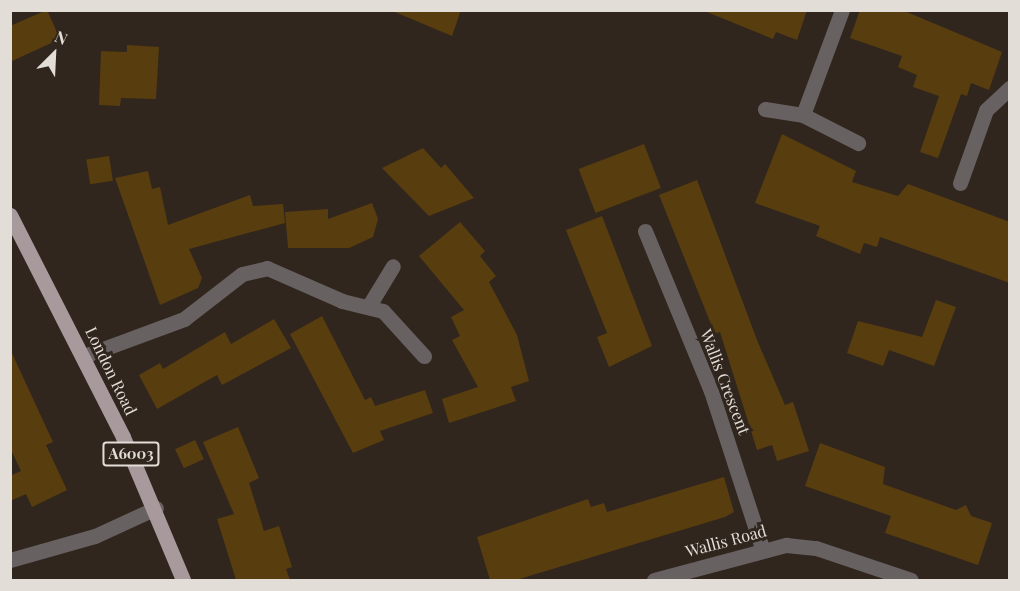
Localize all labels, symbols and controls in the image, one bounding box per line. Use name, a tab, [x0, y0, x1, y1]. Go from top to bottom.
north arrow	[24, 24, 84, 84]
text: N	[52, 25, 71, 49]
street label: London Road	[81, 324, 141, 418]
street label: Wallis Crescent	[696, 327, 754, 437]
road number: A6003	[101, 442, 161, 466]
street label: Wallis Road	[683, 521, 769, 561]

